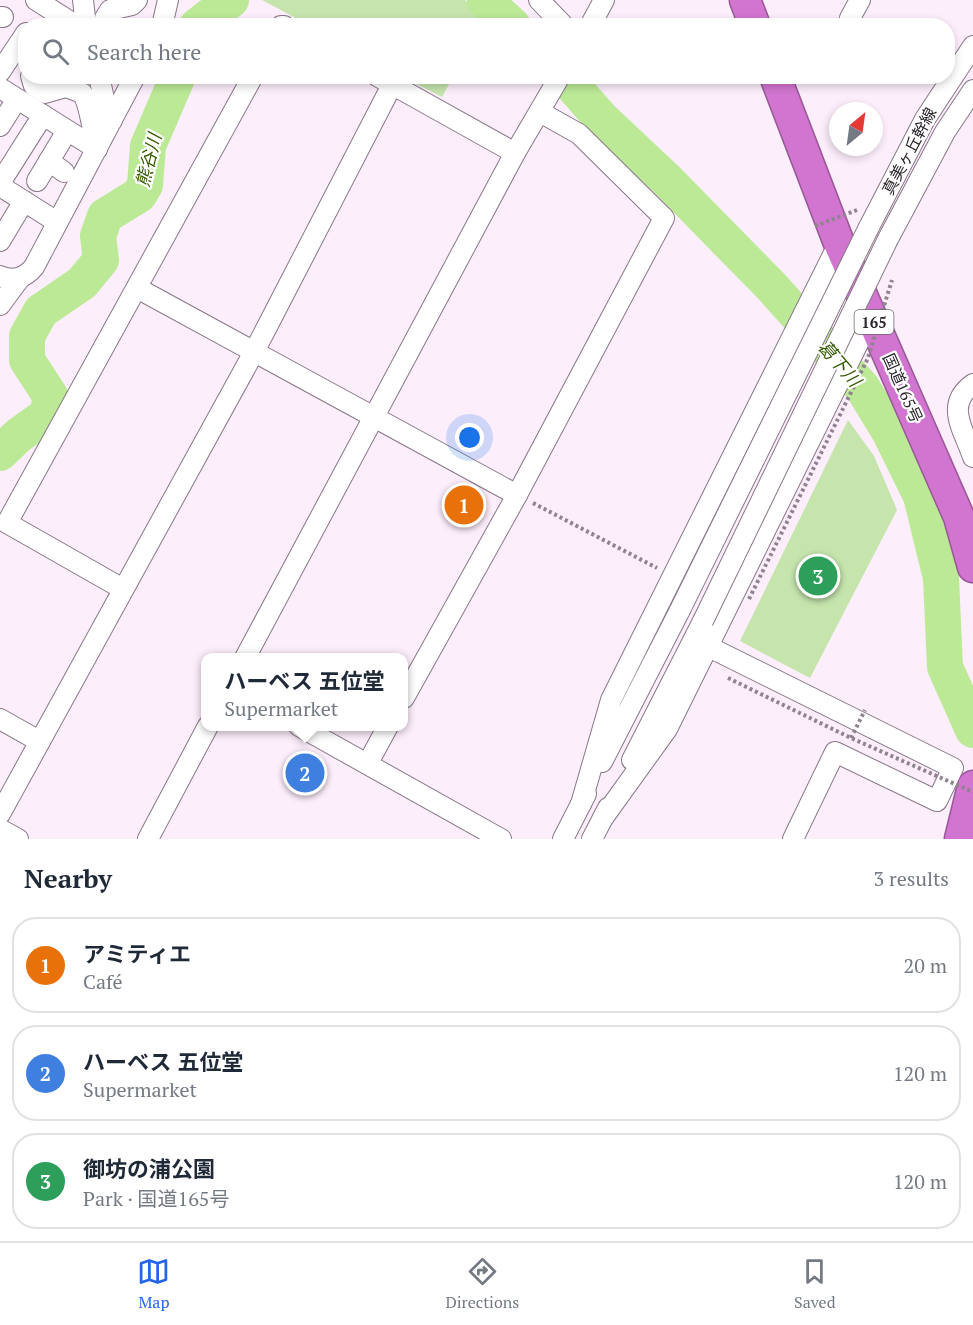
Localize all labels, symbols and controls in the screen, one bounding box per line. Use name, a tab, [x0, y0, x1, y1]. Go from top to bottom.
search box	[18, 18, 955, 84]
icon: search	[39, 35, 72, 68]
text: Search here	[87, 37, 201, 66]
north arrow	[829, 102, 883, 156]
street label: 真美ヶ丘幹線	[877, 103, 941, 199]
water label: 熊谷川	[130, 129, 167, 189]
road number: 165	[854, 310, 894, 334]
water label: 葛下川	[813, 335, 868, 393]
street label: 国道165号	[878, 350, 928, 426]
your location	[455, 423, 484, 452]
pin: 1	[444, 482, 484, 528]
pin: 3	[798, 554, 838, 598]
popup	[201, 653, 408, 731]
text: ハーベス 五位堂	[224, 666, 385, 695]
text: Supermarket	[224, 695, 338, 722]
pin: 2	[286, 750, 324, 796]
text: Nearby	[24, 861, 112, 895]
text: 3 results	[874, 865, 949, 892]
text: アミティエ	[83, 939, 191, 968]
text: 1	[40, 952, 51, 979]
text: 20 m	[904, 952, 947, 979]
text: Café	[83, 968, 123, 995]
text: ハーベス 五位堂	[83, 1047, 243, 1076]
text: 2	[40, 1060, 51, 1087]
text: 120 m	[893, 1060, 947, 1087]
text: Supermarket	[83, 1076, 197, 1103]
text: 御坊の浦公園	[83, 1154, 215, 1183]
text: 3	[40, 1168, 51, 1195]
text: 120 m	[893, 1168, 947, 1195]
text: Park · 国道165号	[83, 1185, 230, 1212]
tab: Map	[137, 1255, 170, 1313]
tab: Directions	[445, 1255, 519, 1313]
tab: Saved	[794, 1255, 836, 1313]

